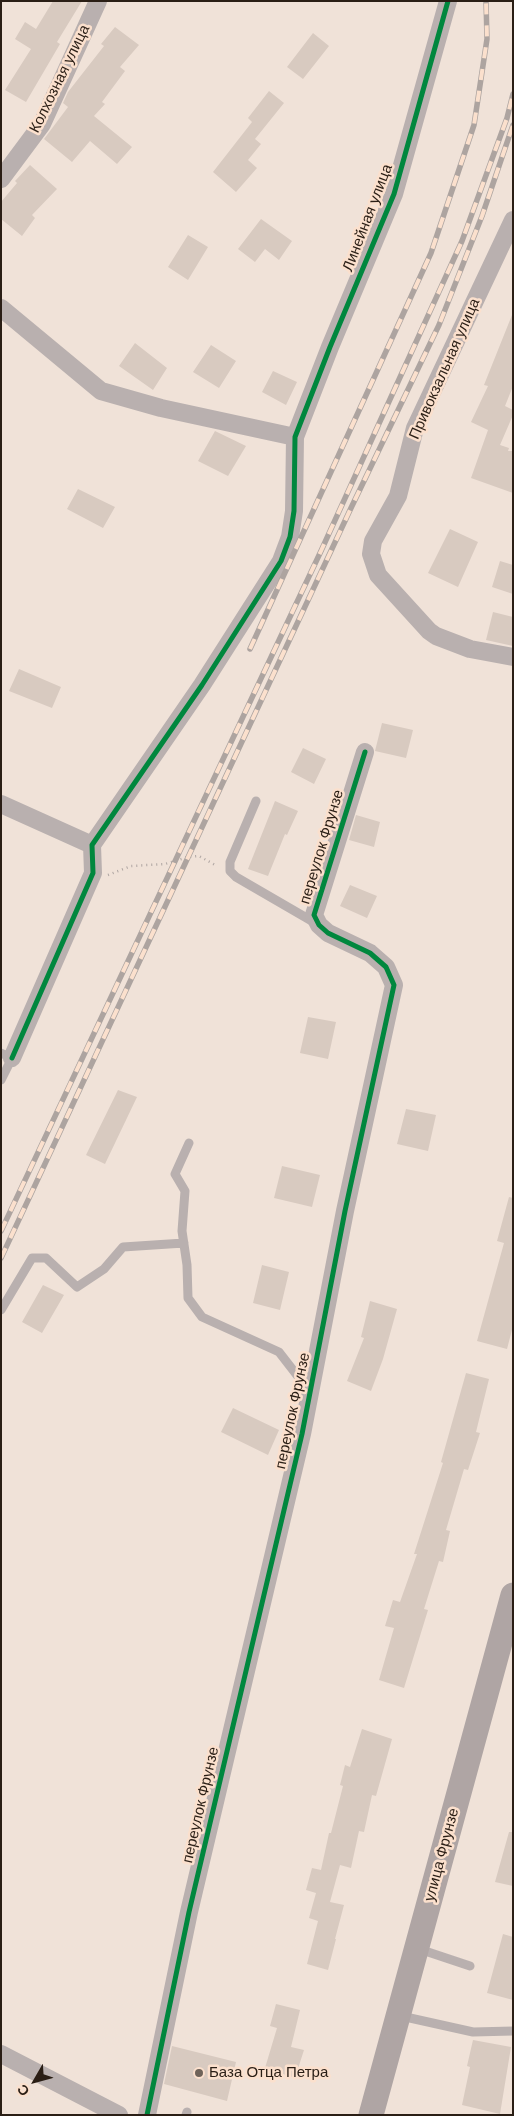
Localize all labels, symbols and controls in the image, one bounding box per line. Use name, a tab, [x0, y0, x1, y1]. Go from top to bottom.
street label: Колхозная улица	[26, 22, 94, 136]
street label: Линейная улица	[339, 162, 397, 274]
street label: Привокзальная улица	[406, 296, 484, 442]
street label: переулок Фрунзе	[296, 788, 348, 906]
street label: переулок Фрунзе	[272, 1351, 314, 1471]
street label: переулок Фрунзе	[179, 1745, 223, 1865]
street label: улица Фрунзе	[421, 1806, 463, 1904]
north arrow	[10, 2056, 60, 2106]
place label: База Отца Петра	[209, 2064, 328, 2082]
marker: База Отца Петра	[193, 2067, 205, 2079]
text: С	[14, 2081, 33, 2099]

